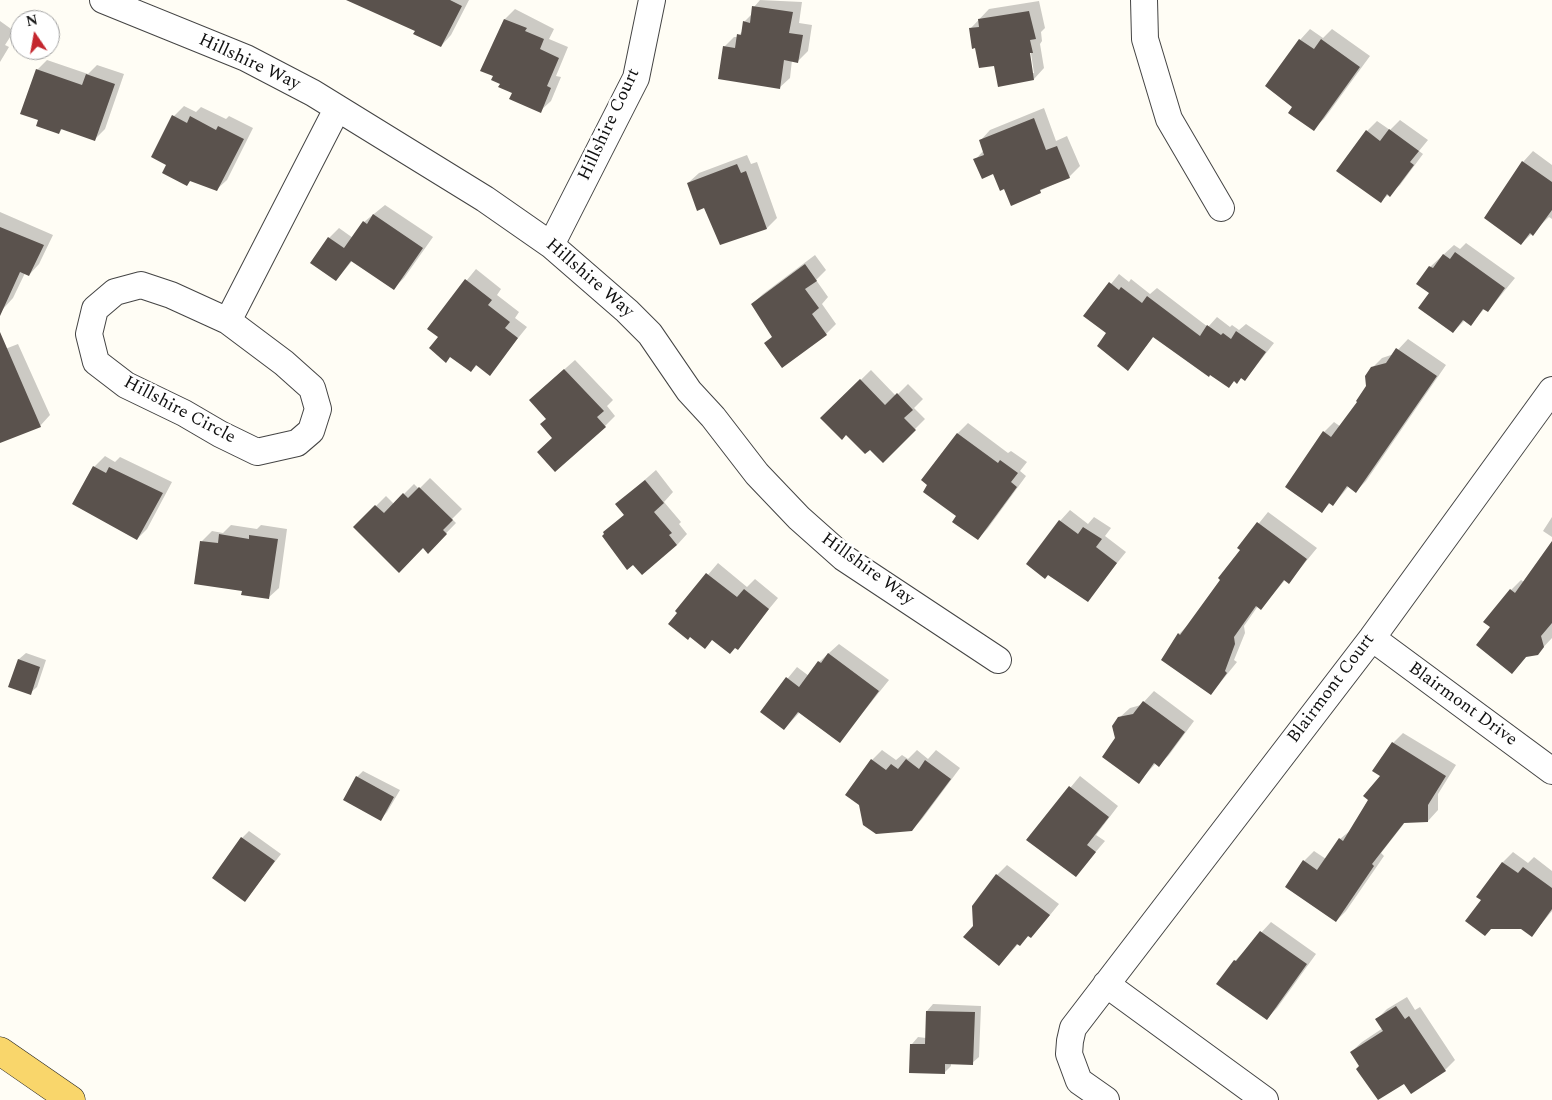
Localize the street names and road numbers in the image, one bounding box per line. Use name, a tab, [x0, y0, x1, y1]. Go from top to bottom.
street label: Hillshire Way	[195, 30, 303, 96]
street label: Hillshire Court	[575, 65, 645, 185]
street label: Hillshire Way	[541, 235, 637, 323]
street label: Hillshire Circle	[119, 372, 239, 450]
street label: Hillshire Way	[816, 529, 918, 611]
street label: Blairmont Court	[1284, 630, 1380, 748]
street label: Blairmont Drive	[1403, 658, 1521, 752]

